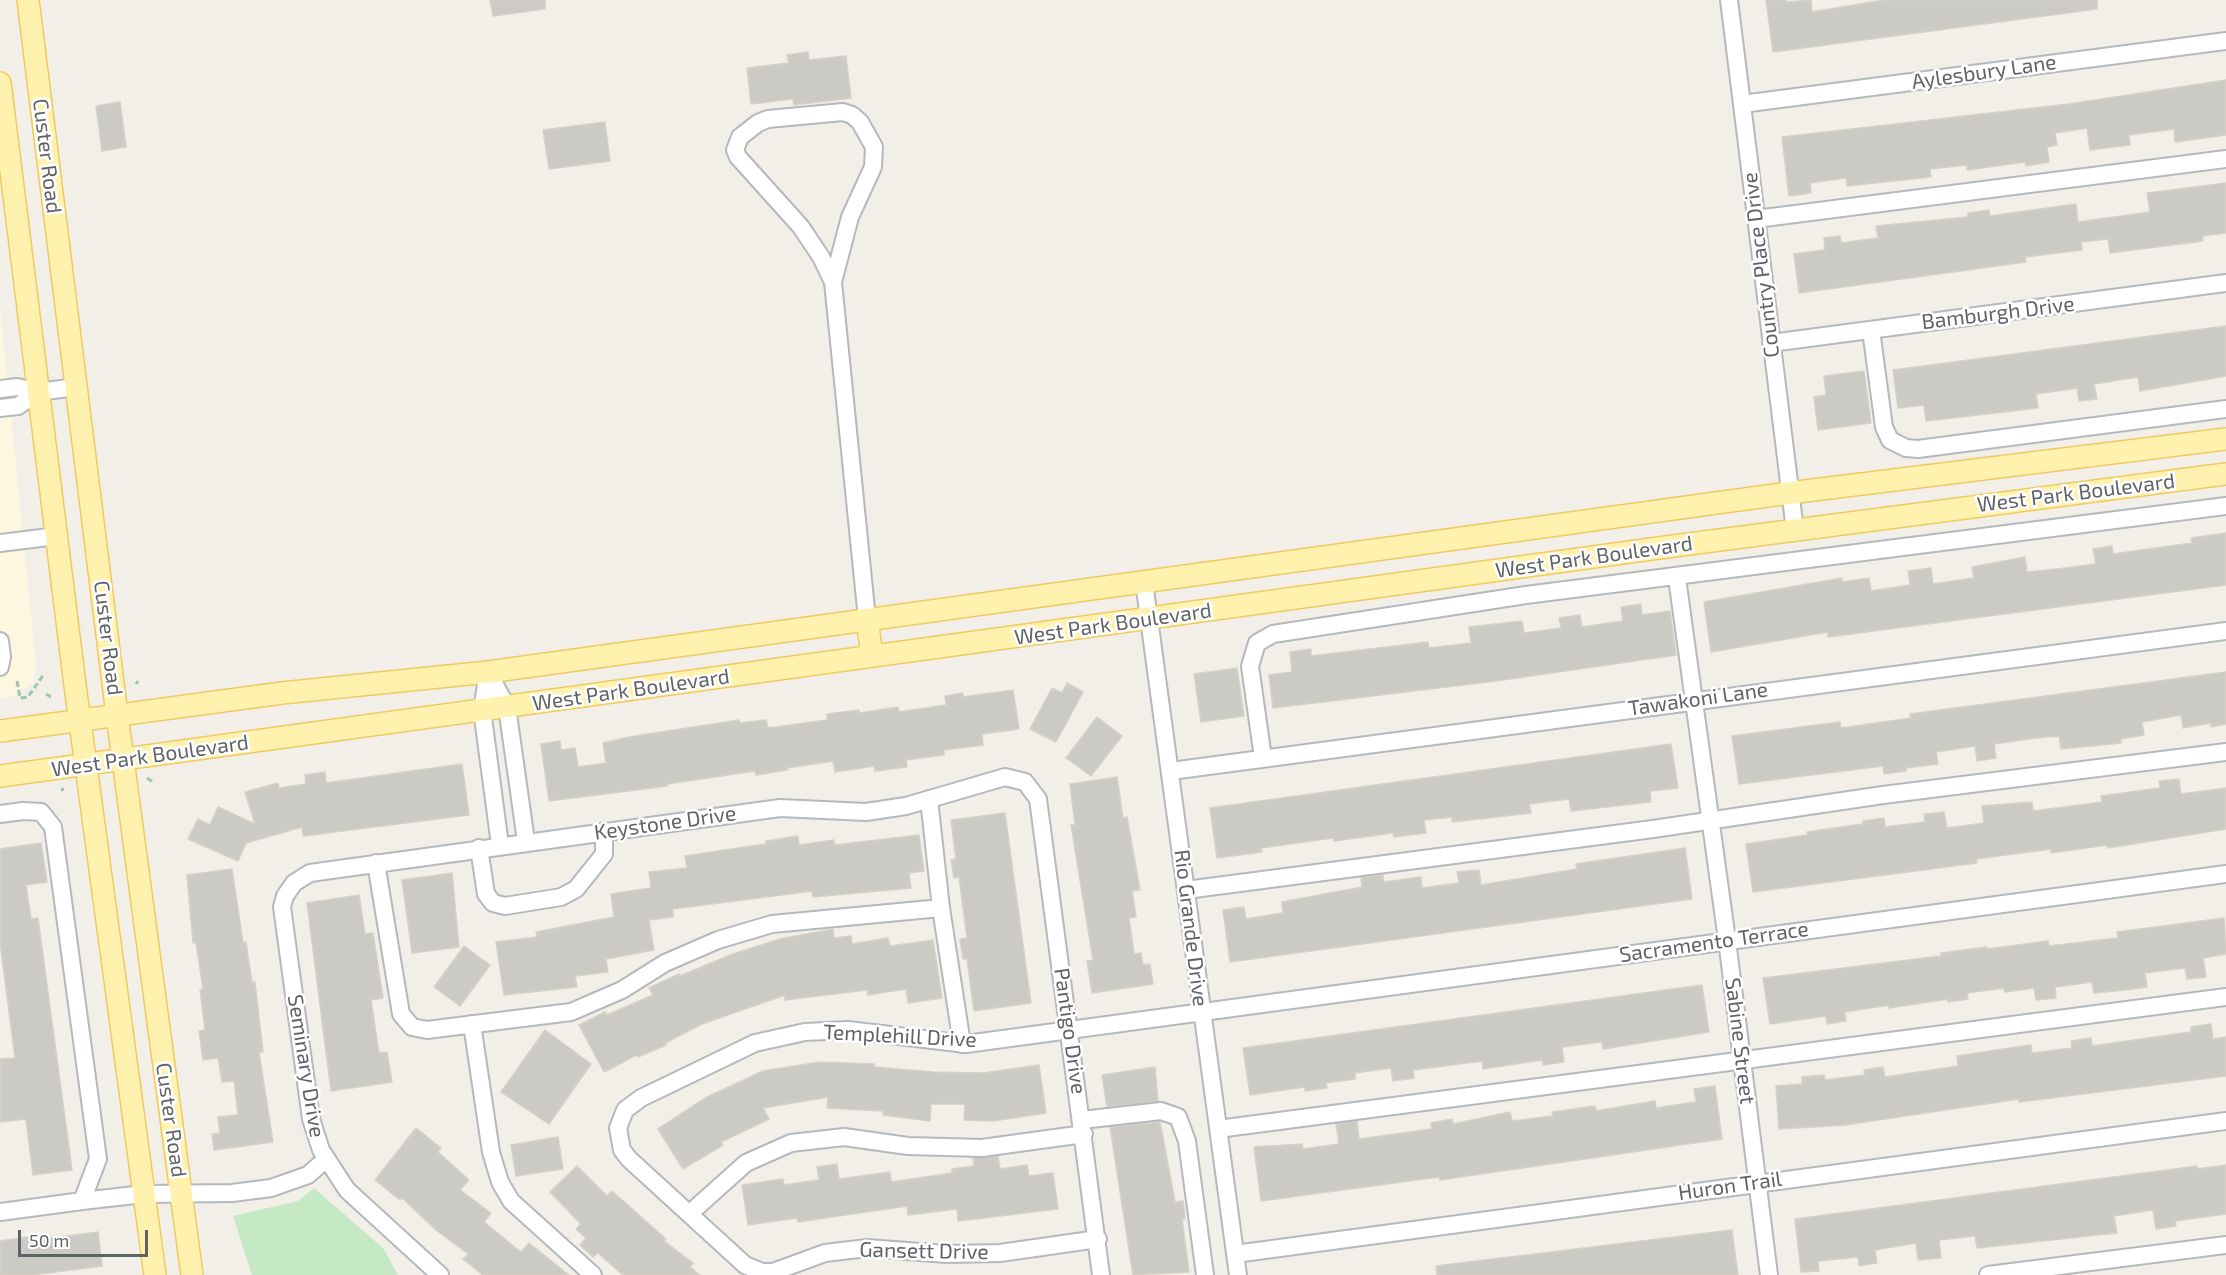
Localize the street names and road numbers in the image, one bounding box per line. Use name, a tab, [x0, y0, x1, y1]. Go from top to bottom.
street label: Aylesbury Lane	[1910, 49, 2058, 95]
street label: Custer Road	[27, 97, 67, 215]
street label: Country Place Drive	[1737, 171, 1785, 359]
street label: Bamburgh Drive	[1920, 291, 2076, 335]
street label: West Park Boulevard	[1976, 468, 2176, 518]
street label: West Park Boulevard	[1494, 531, 1694, 583]
street label: Custer Road	[88, 579, 128, 697]
street label: West Park Boulevard	[1013, 598, 1213, 650]
street label: West Park Boulevard	[531, 664, 731, 716]
street label: Tawakoni Lane	[1627, 677, 1769, 721]
street label: West Park Boulevard	[50, 730, 250, 782]
street label: Keystone Drive	[592, 801, 738, 845]
street label: Rio Grande Drive	[1169, 848, 1213, 1008]
street label: Sacramento Terrace	[1618, 916, 1810, 968]
street label: Pantigo Drive	[1049, 966, 1091, 1096]
street label: Sabine Street	[1720, 976, 1760, 1106]
street label: Seminary Drive	[282, 993, 330, 1139]
street label: Templehill Drive	[823, 1019, 977, 1053]
street label: Custer Road	[150, 1061, 192, 1179]
street label: Huron Trail	[1676, 1166, 1784, 1206]
street label: Gansett Drive	[859, 1237, 989, 1265]

